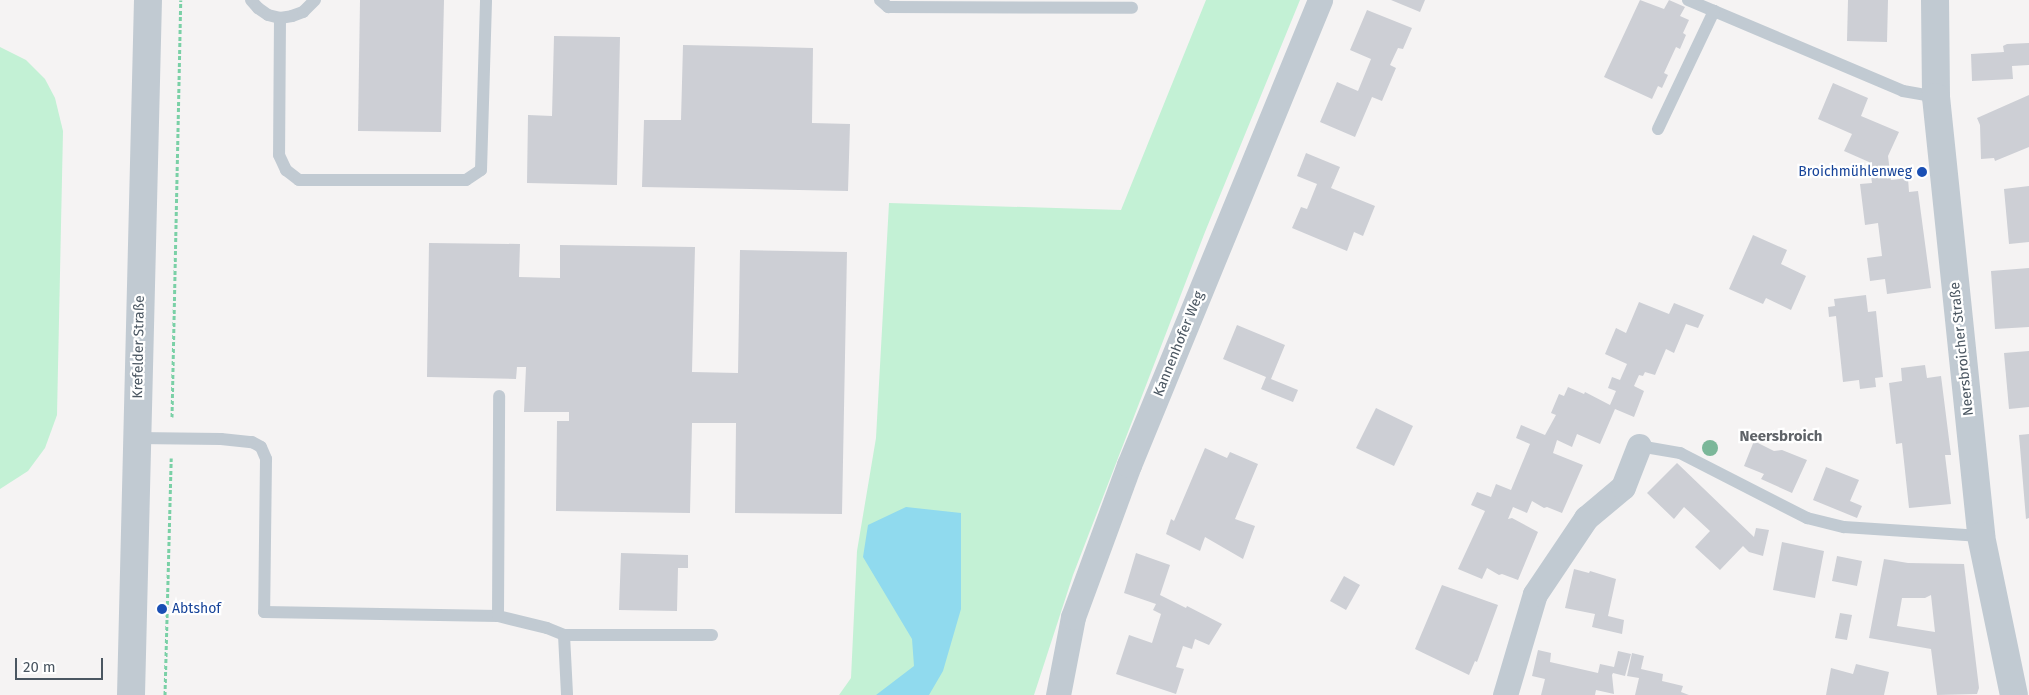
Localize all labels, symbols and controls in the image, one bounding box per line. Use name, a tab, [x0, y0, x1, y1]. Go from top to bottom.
place label: Broichmühlenweg	[1798, 164, 1912, 180]
marker: Broichmühlenweg	[1916, 166, 1928, 178]
street label: Neersbroicher Straße	[1947, 281, 1977, 417]
street label: Kannenhofer Weg	[1150, 289, 1208, 399]
street label: Krefelder Straße	[130, 295, 148, 399]
district label: Neersbroich	[1740, 428, 1822, 446]
place label: Abtshof	[172, 601, 221, 617]
marker: Abtshof	[156, 603, 168, 615]
scale bar	[18, 648, 105, 680]
text: 20 m	[23, 658, 56, 676]

